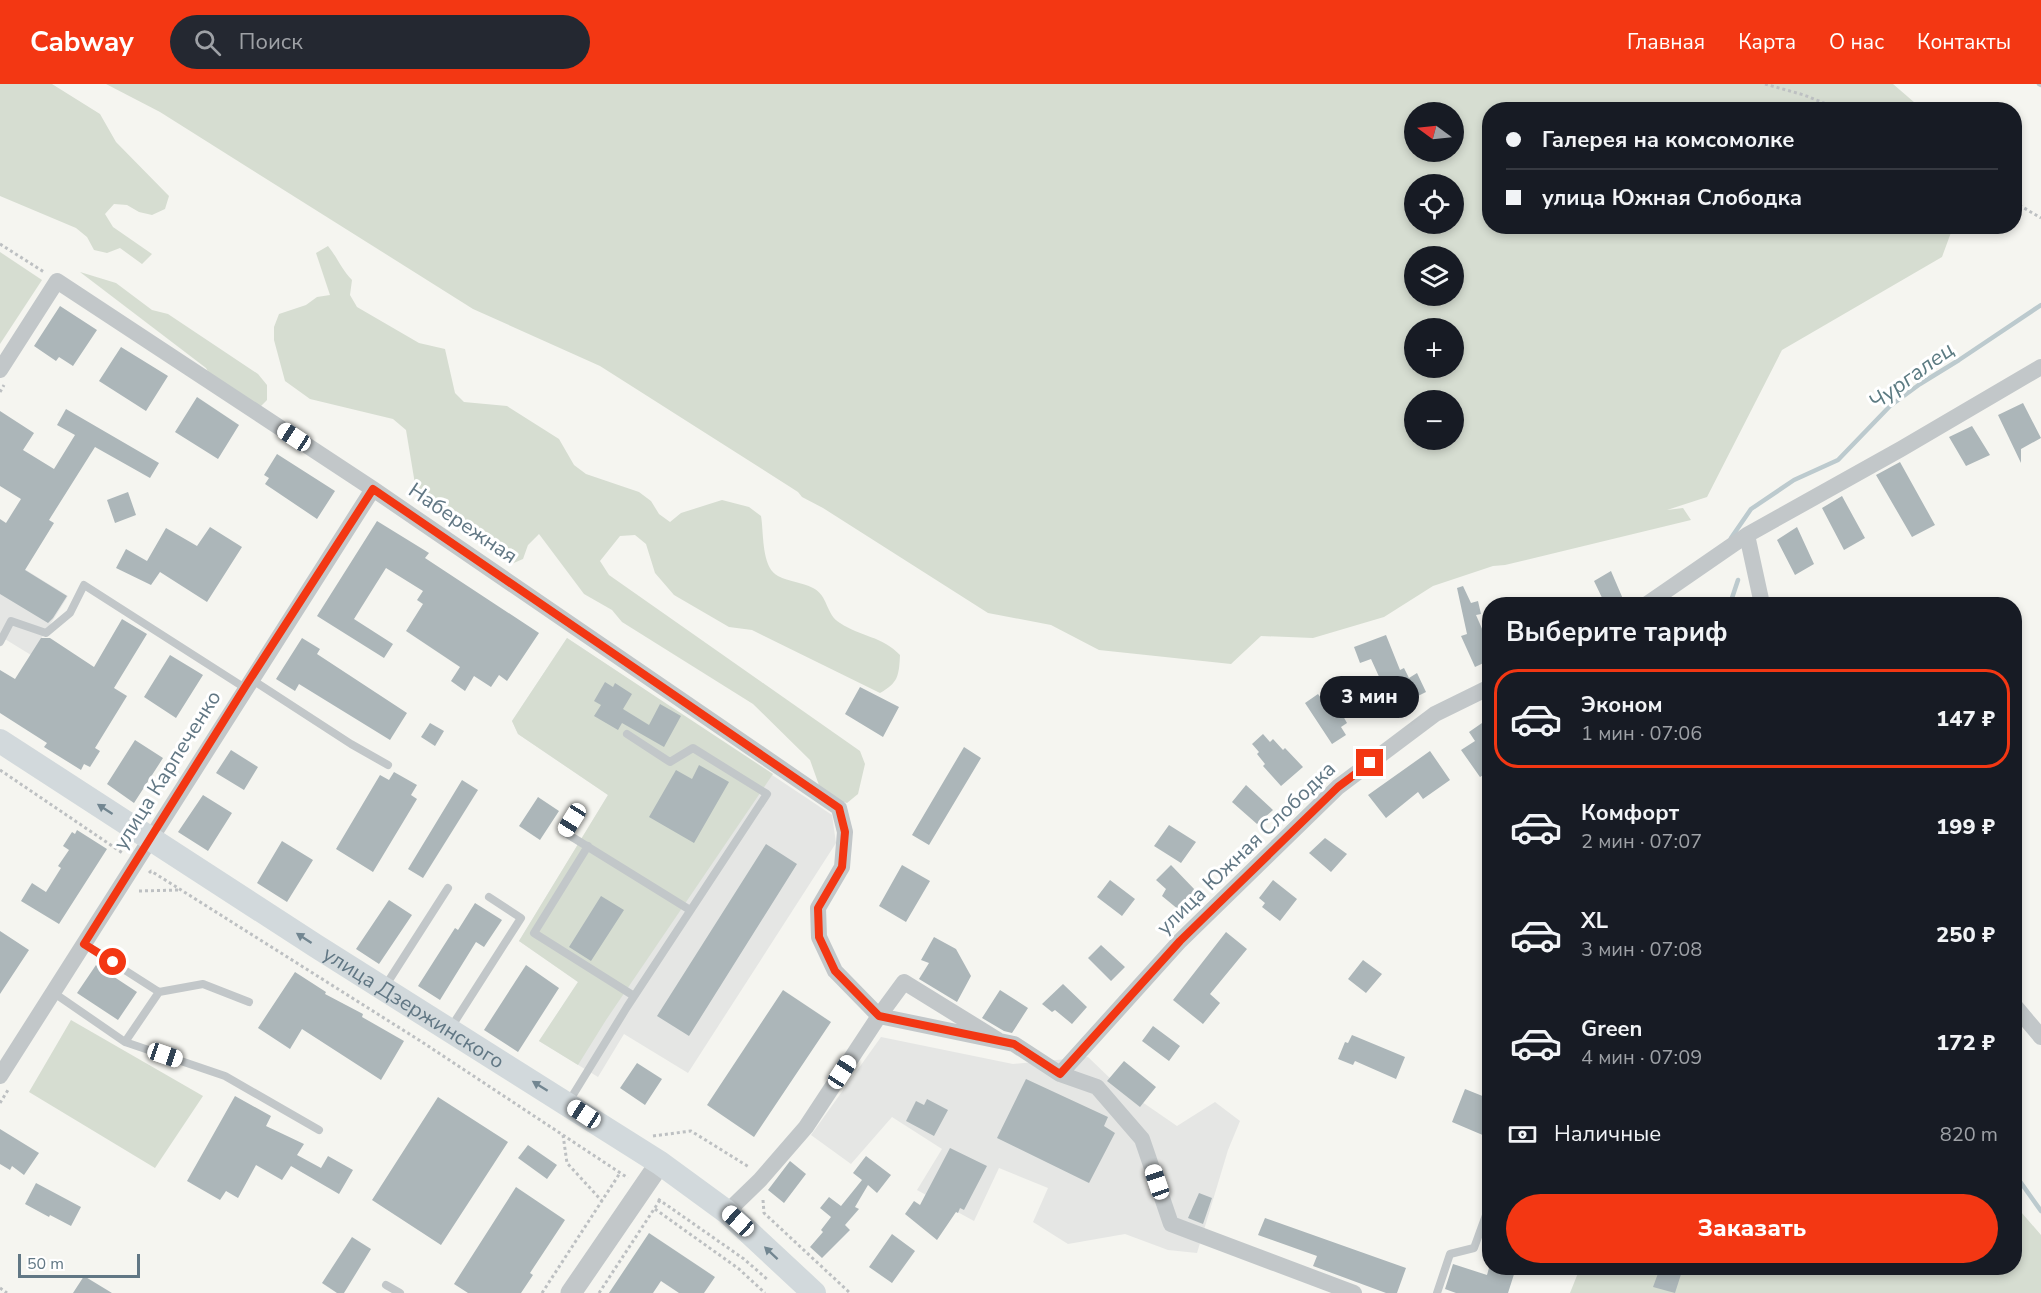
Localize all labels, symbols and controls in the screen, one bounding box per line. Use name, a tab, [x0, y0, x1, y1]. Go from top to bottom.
search box	[170, 15, 590, 69]
text: Cabway	[30, 23, 134, 61]
icon: search	[191, 26, 224, 59]
text: Поиск	[239, 27, 303, 57]
text: Главная	[1627, 28, 1705, 56]
text: Карта	[1738, 28, 1796, 56]
text: О нас	[1829, 28, 1884, 56]
text: Контакты	[1917, 28, 2011, 56]
north arrow	[1404, 102, 1464, 162]
map controls	[1404, 102, 1464, 450]
text: Галерея на комсомолке	[1542, 125, 1795, 155]
button: locate	[1404, 174, 1464, 234]
text: улица Южная Слободка	[1542, 183, 1802, 213]
button: layers	[1404, 246, 1464, 306]
button: +	[1404, 318, 1464, 378]
water label: Чургалец	[1863, 335, 1960, 417]
button: −	[1404, 390, 1464, 450]
car	[274, 420, 314, 454]
street label: Набережная	[403, 476, 523, 570]
text: Выберите тариф	[1506, 614, 1728, 651]
callout: 3 мин	[1320, 676, 1420, 718]
text: 3 мин	[1341, 683, 1398, 710]
street label: улица Карпеченко	[107, 685, 227, 855]
text: Эконом	[1581, 690, 1663, 720]
icon: car	[1509, 692, 1563, 746]
text: 147 ₽	[1936, 704, 1995, 734]
text: 1 мин · 07:06	[1581, 720, 1702, 747]
route end	[1356, 749, 1383, 776]
street label: улица Южная Слободка	[1150, 755, 1342, 941]
text: Комфорт	[1581, 798, 1679, 828]
car	[555, 800, 589, 840]
icon: car	[1509, 800, 1563, 854]
one-way arrow	[97, 803, 113, 814]
text: 199 ₽	[1936, 812, 1995, 842]
text: 2 мин · 07:07	[1581, 828, 1702, 855]
text: XL	[1581, 906, 1608, 936]
icon: car	[1509, 908, 1563, 962]
text: 250 ₽	[1936, 920, 1995, 950]
one-way arrow	[296, 932, 312, 944]
text: 3 мин · 07:08	[1581, 936, 1702, 963]
street label: улица Дзержинского	[317, 940, 510, 1075]
route start	[99, 948, 126, 975]
text: Green	[1581, 1014, 1642, 1044]
icon: car	[1509, 1016, 1563, 1070]
text: 172 ₽	[1936, 1028, 1995, 1058]
car	[145, 1041, 185, 1069]
text: 4 мин · 07:09	[1581, 1044, 1702, 1071]
car	[825, 1052, 859, 1092]
one-way arrow	[532, 1081, 548, 1092]
car	[564, 1097, 604, 1131]
icon: cash	[1506, 1118, 1539, 1151]
text: Наличные	[1554, 1119, 1661, 1149]
text: 820 m	[1940, 1121, 1998, 1148]
car	[1143, 1162, 1171, 1202]
button: Заказать	[1506, 1194, 1998, 1263]
car	[719, 1202, 757, 1240]
one-way arrow	[764, 1246, 779, 1260]
scale bar	[18, 1251, 140, 1278]
text: 50 m	[27, 1253, 64, 1275]

